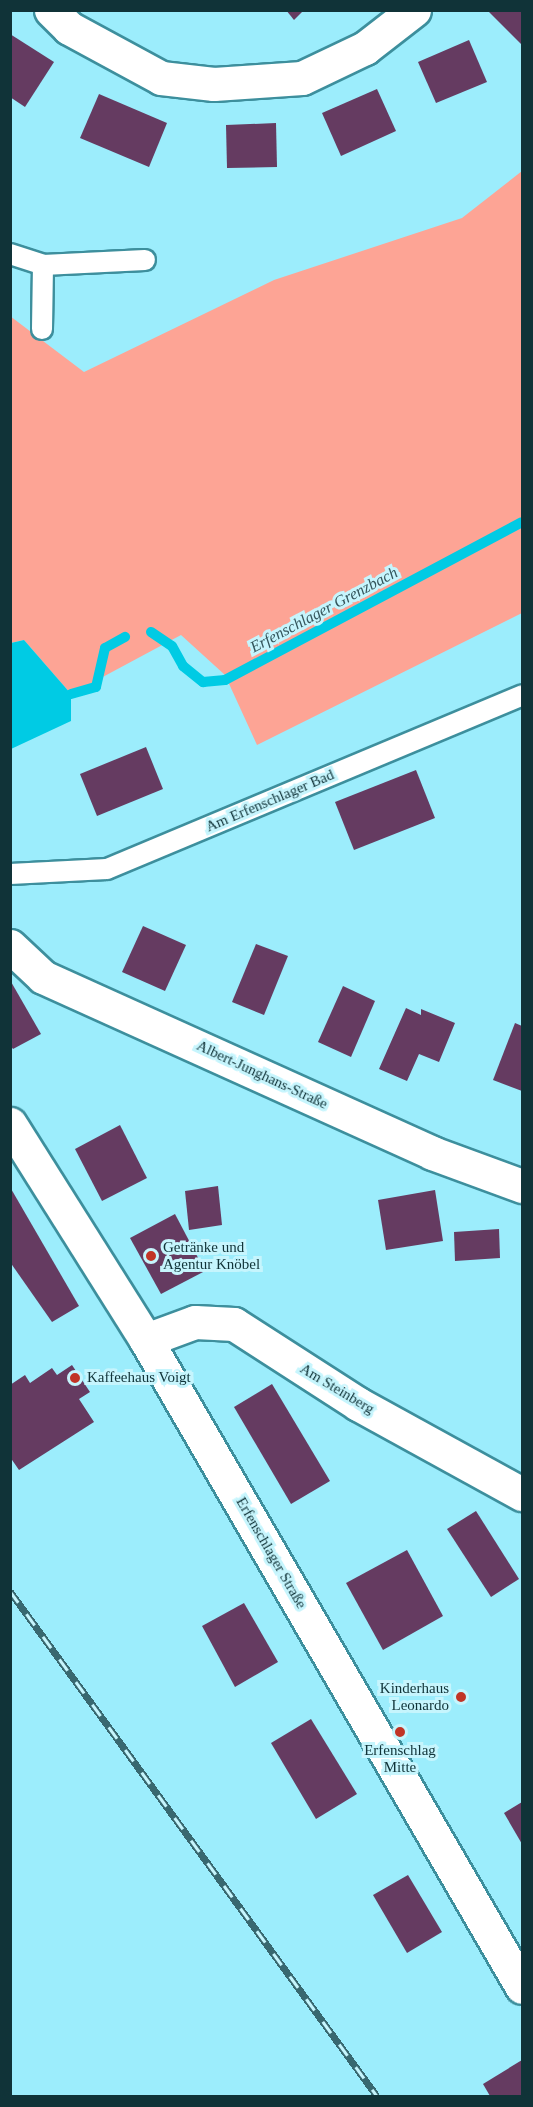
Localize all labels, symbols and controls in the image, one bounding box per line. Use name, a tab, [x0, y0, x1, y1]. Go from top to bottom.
water label: Erfenschlager Grenzbach	[247, 563, 401, 657]
street label: Am Erfenschlager Bad	[203, 766, 337, 836]
street label: Albert-Junghans-Straße	[194, 1037, 330, 1113]
place label: Getränke und Agentur Knöbel	[163, 1238, 260, 1273]
marker: Getränke und Agentur Knöbel	[144, 1249, 158, 1263]
street label: Am Steinberg	[297, 1360, 377, 1418]
place label: Kaffeehaus Voigt	[87, 1369, 191, 1387]
marker: Kaffeehaus Voigt	[68, 1371, 82, 1385]
street label: Erfenschlager Straße	[232, 1494, 310, 1612]
place label: Kinderhaus Leonardo	[380, 1679, 449, 1714]
marker: Kinderhaus Leonardo	[454, 1690, 468, 1704]
marker: Erfenschlag Mitte	[393, 1725, 407, 1739]
place label: Erfenschlag Mitte	[364, 1741, 436, 1776]

